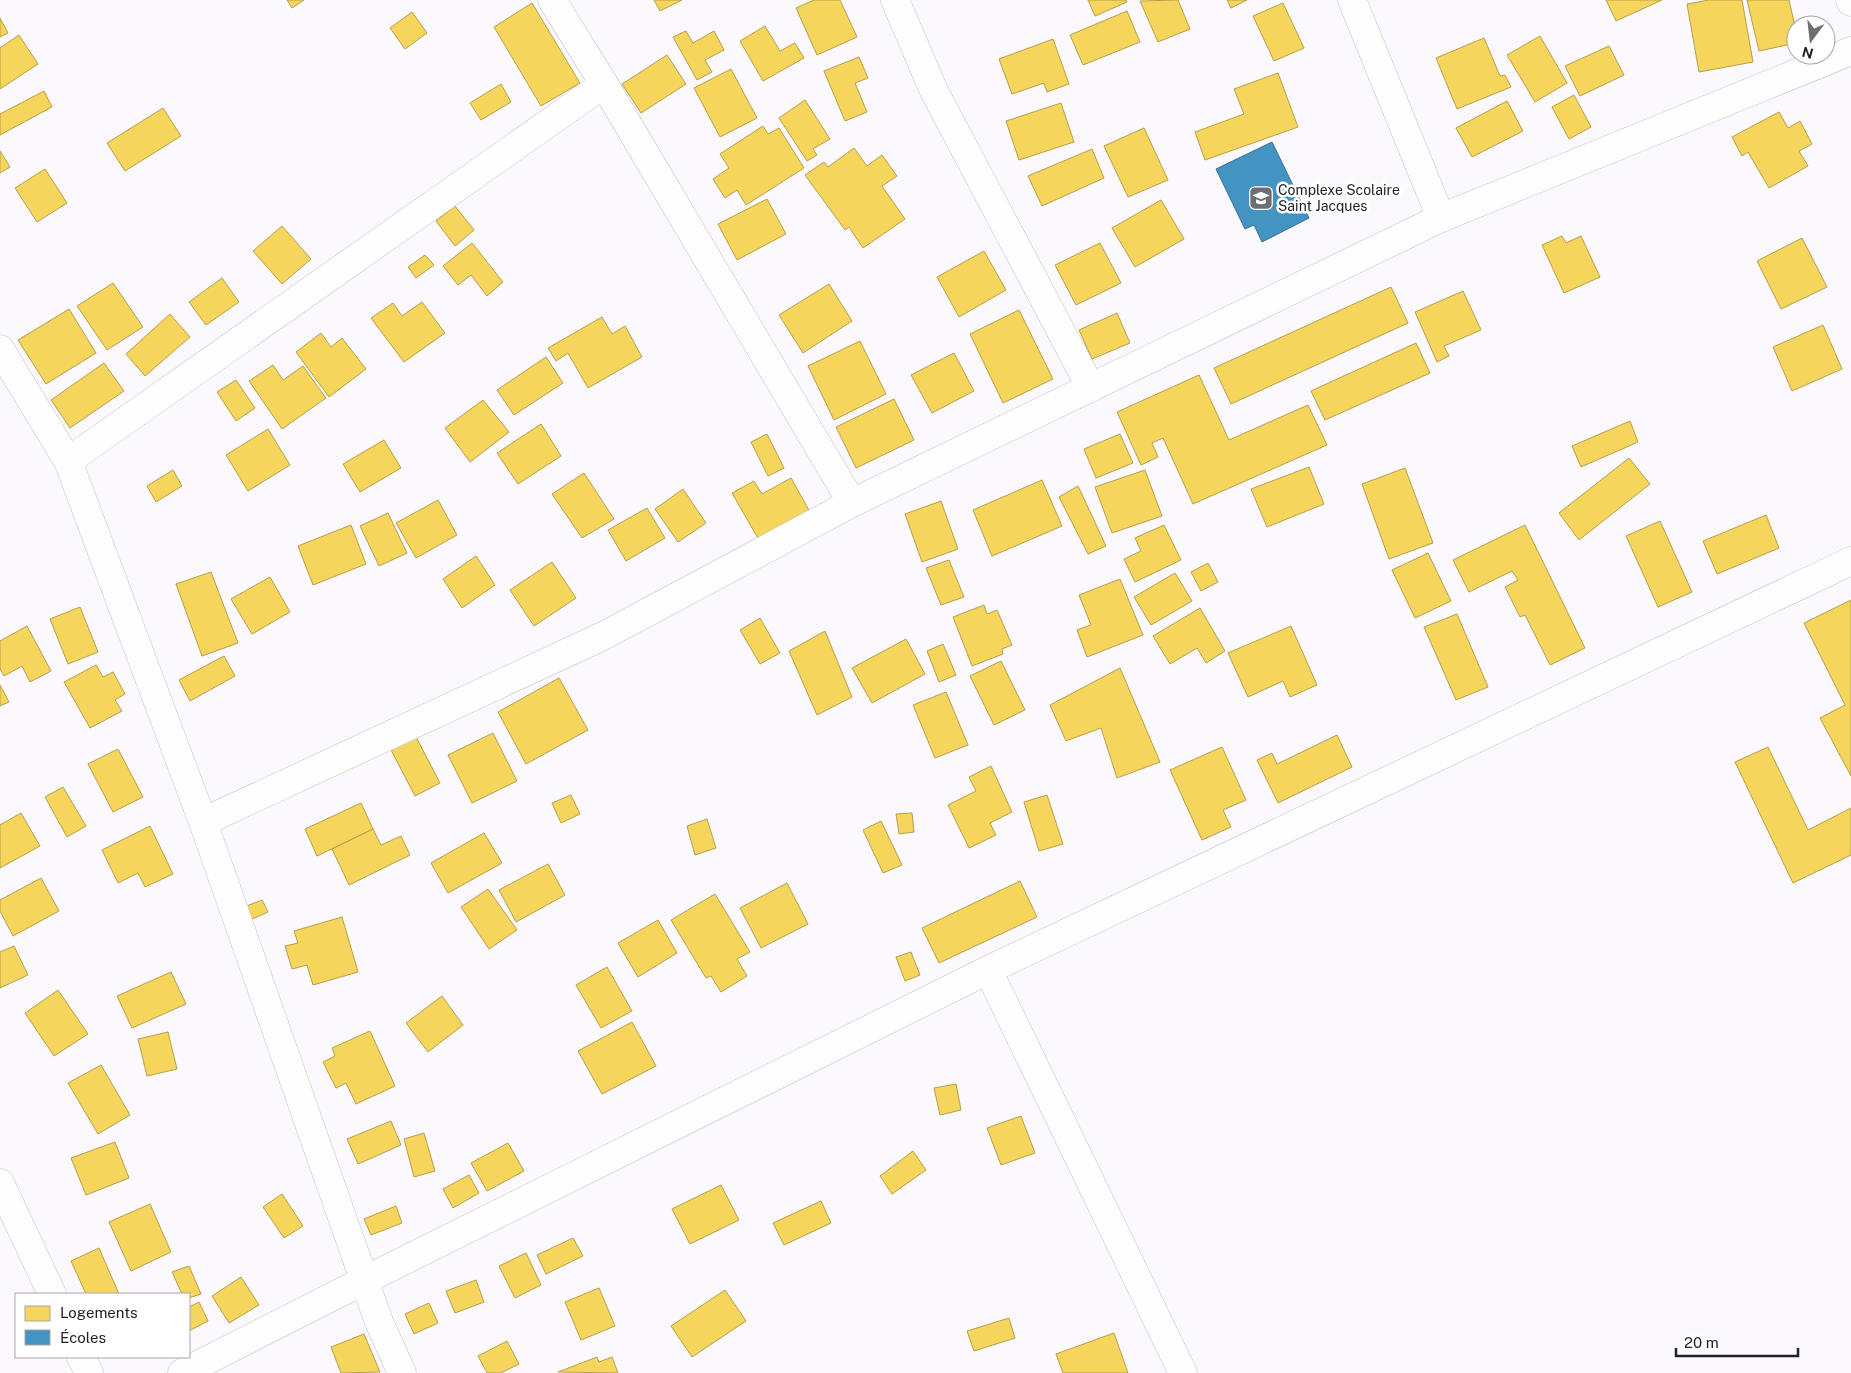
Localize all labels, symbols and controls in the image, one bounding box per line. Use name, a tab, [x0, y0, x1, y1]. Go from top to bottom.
north arrow	[1786, 15, 1836, 65]
text: N	[1800, 43, 1815, 62]
place label: Complexe Scolaire Saint Jacques	[1278, 182, 1400, 214]
school or university icon: Complexe Scolaire Saint Jacques	[1248, 185, 1274, 211]
legend	[15, 1293, 190, 1358]
text: Logements	[60, 1304, 138, 1321]
scale bar	[1676, 1326, 1798, 1358]
text: Écoles	[60, 1329, 106, 1346]
text: 20 m	[1684, 1334, 1719, 1351]

